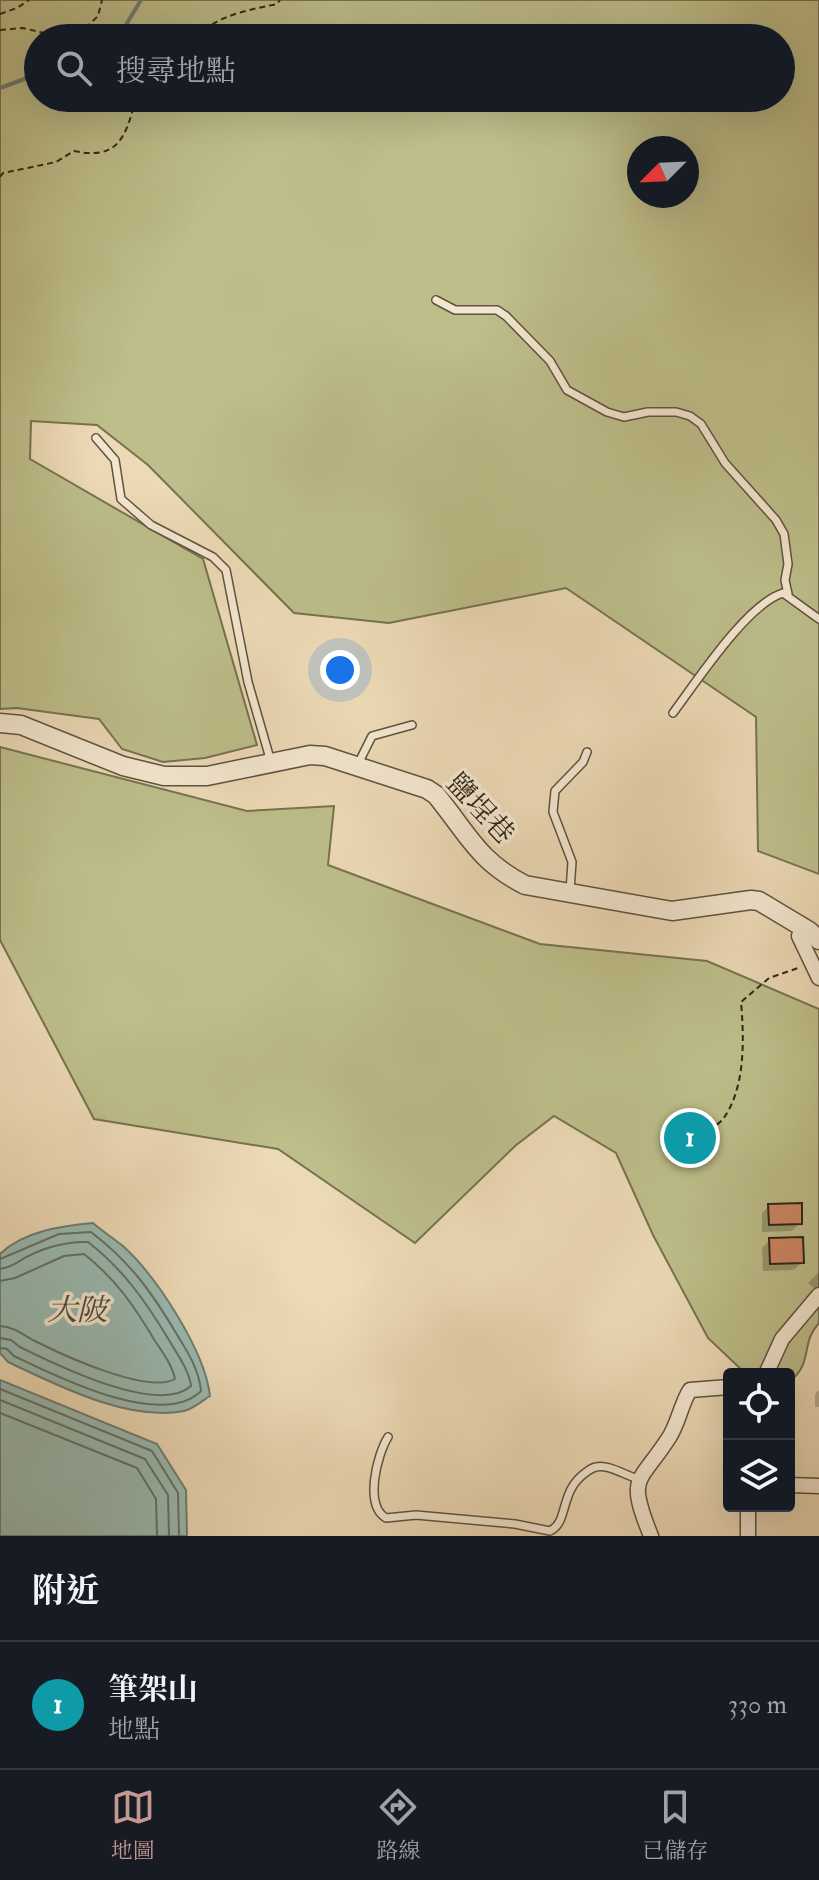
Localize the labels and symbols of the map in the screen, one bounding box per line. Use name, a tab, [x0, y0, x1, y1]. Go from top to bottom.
north arrow	[627, 136, 699, 208]
your location	[320, 650, 360, 690]
street label: 鹽埕巷	[439, 766, 521, 852]
pin: 1	[664, 1108, 716, 1168]
water label: 大陂	[47, 1292, 111, 1329]

